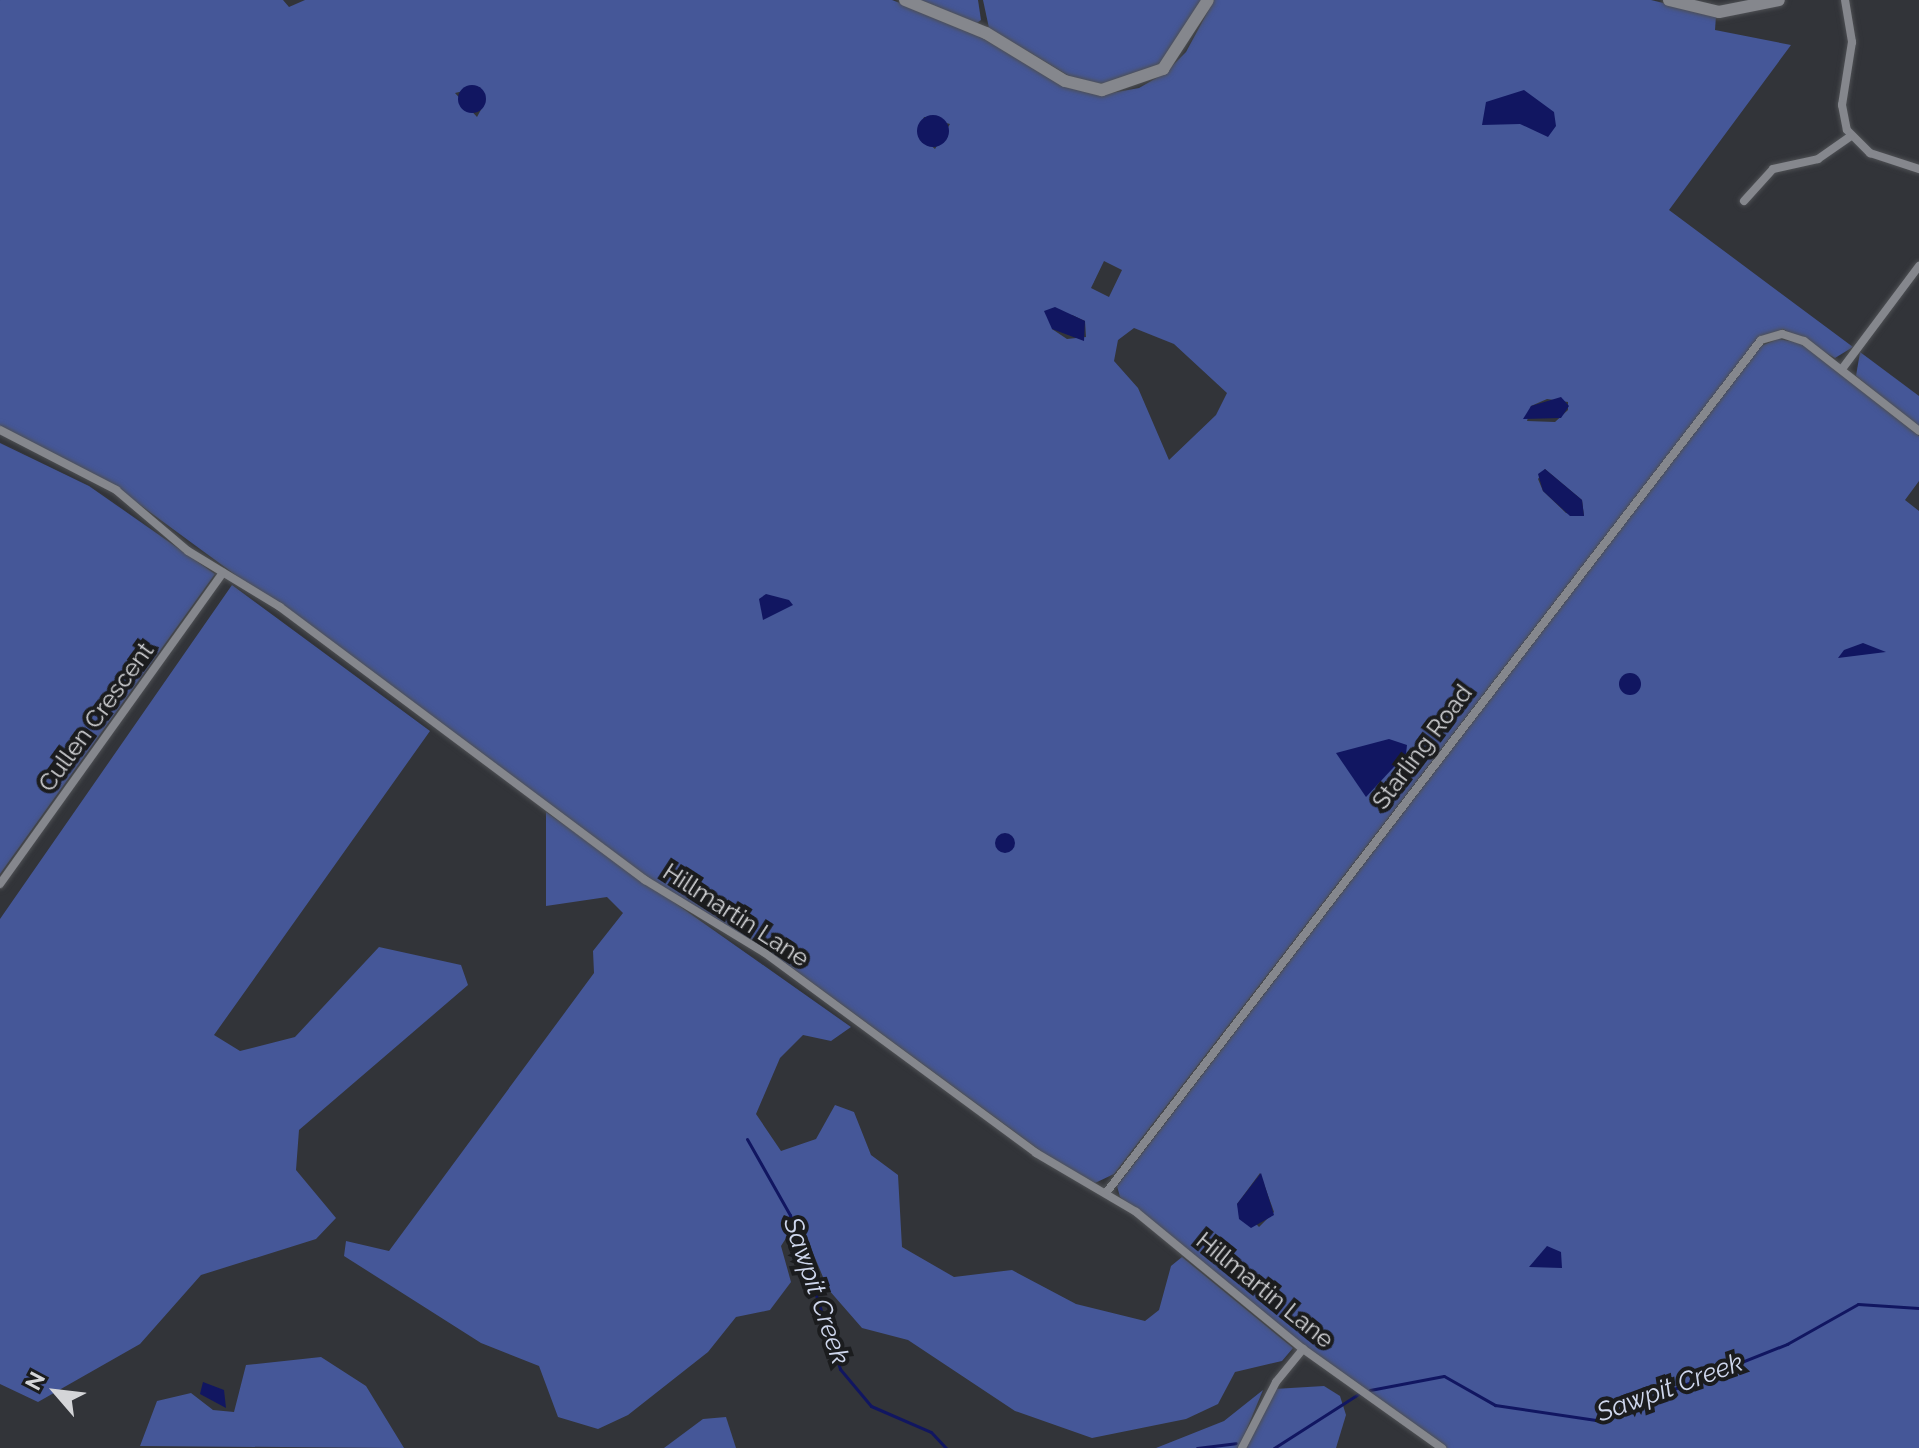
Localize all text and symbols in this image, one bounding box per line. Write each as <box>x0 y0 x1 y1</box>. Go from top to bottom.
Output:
street label: Cullen Crescent <box>32 637 160 797</box>
street label: Starling Road <box>1366 679 1478 815</box>
street label: Hillmartin Lane <box>658 857 814 973</box>
water label: Sawpit Creek <box>776 1213 856 1369</box>
street label: Hillmartin Lane <box>1191 1226 1339 1354</box>
water label: Sawpit Creek <box>1593 1347 1747 1429</box>
north arrow <box>16 1352 96 1432</box>
text: N <box>19 1367 50 1394</box>

